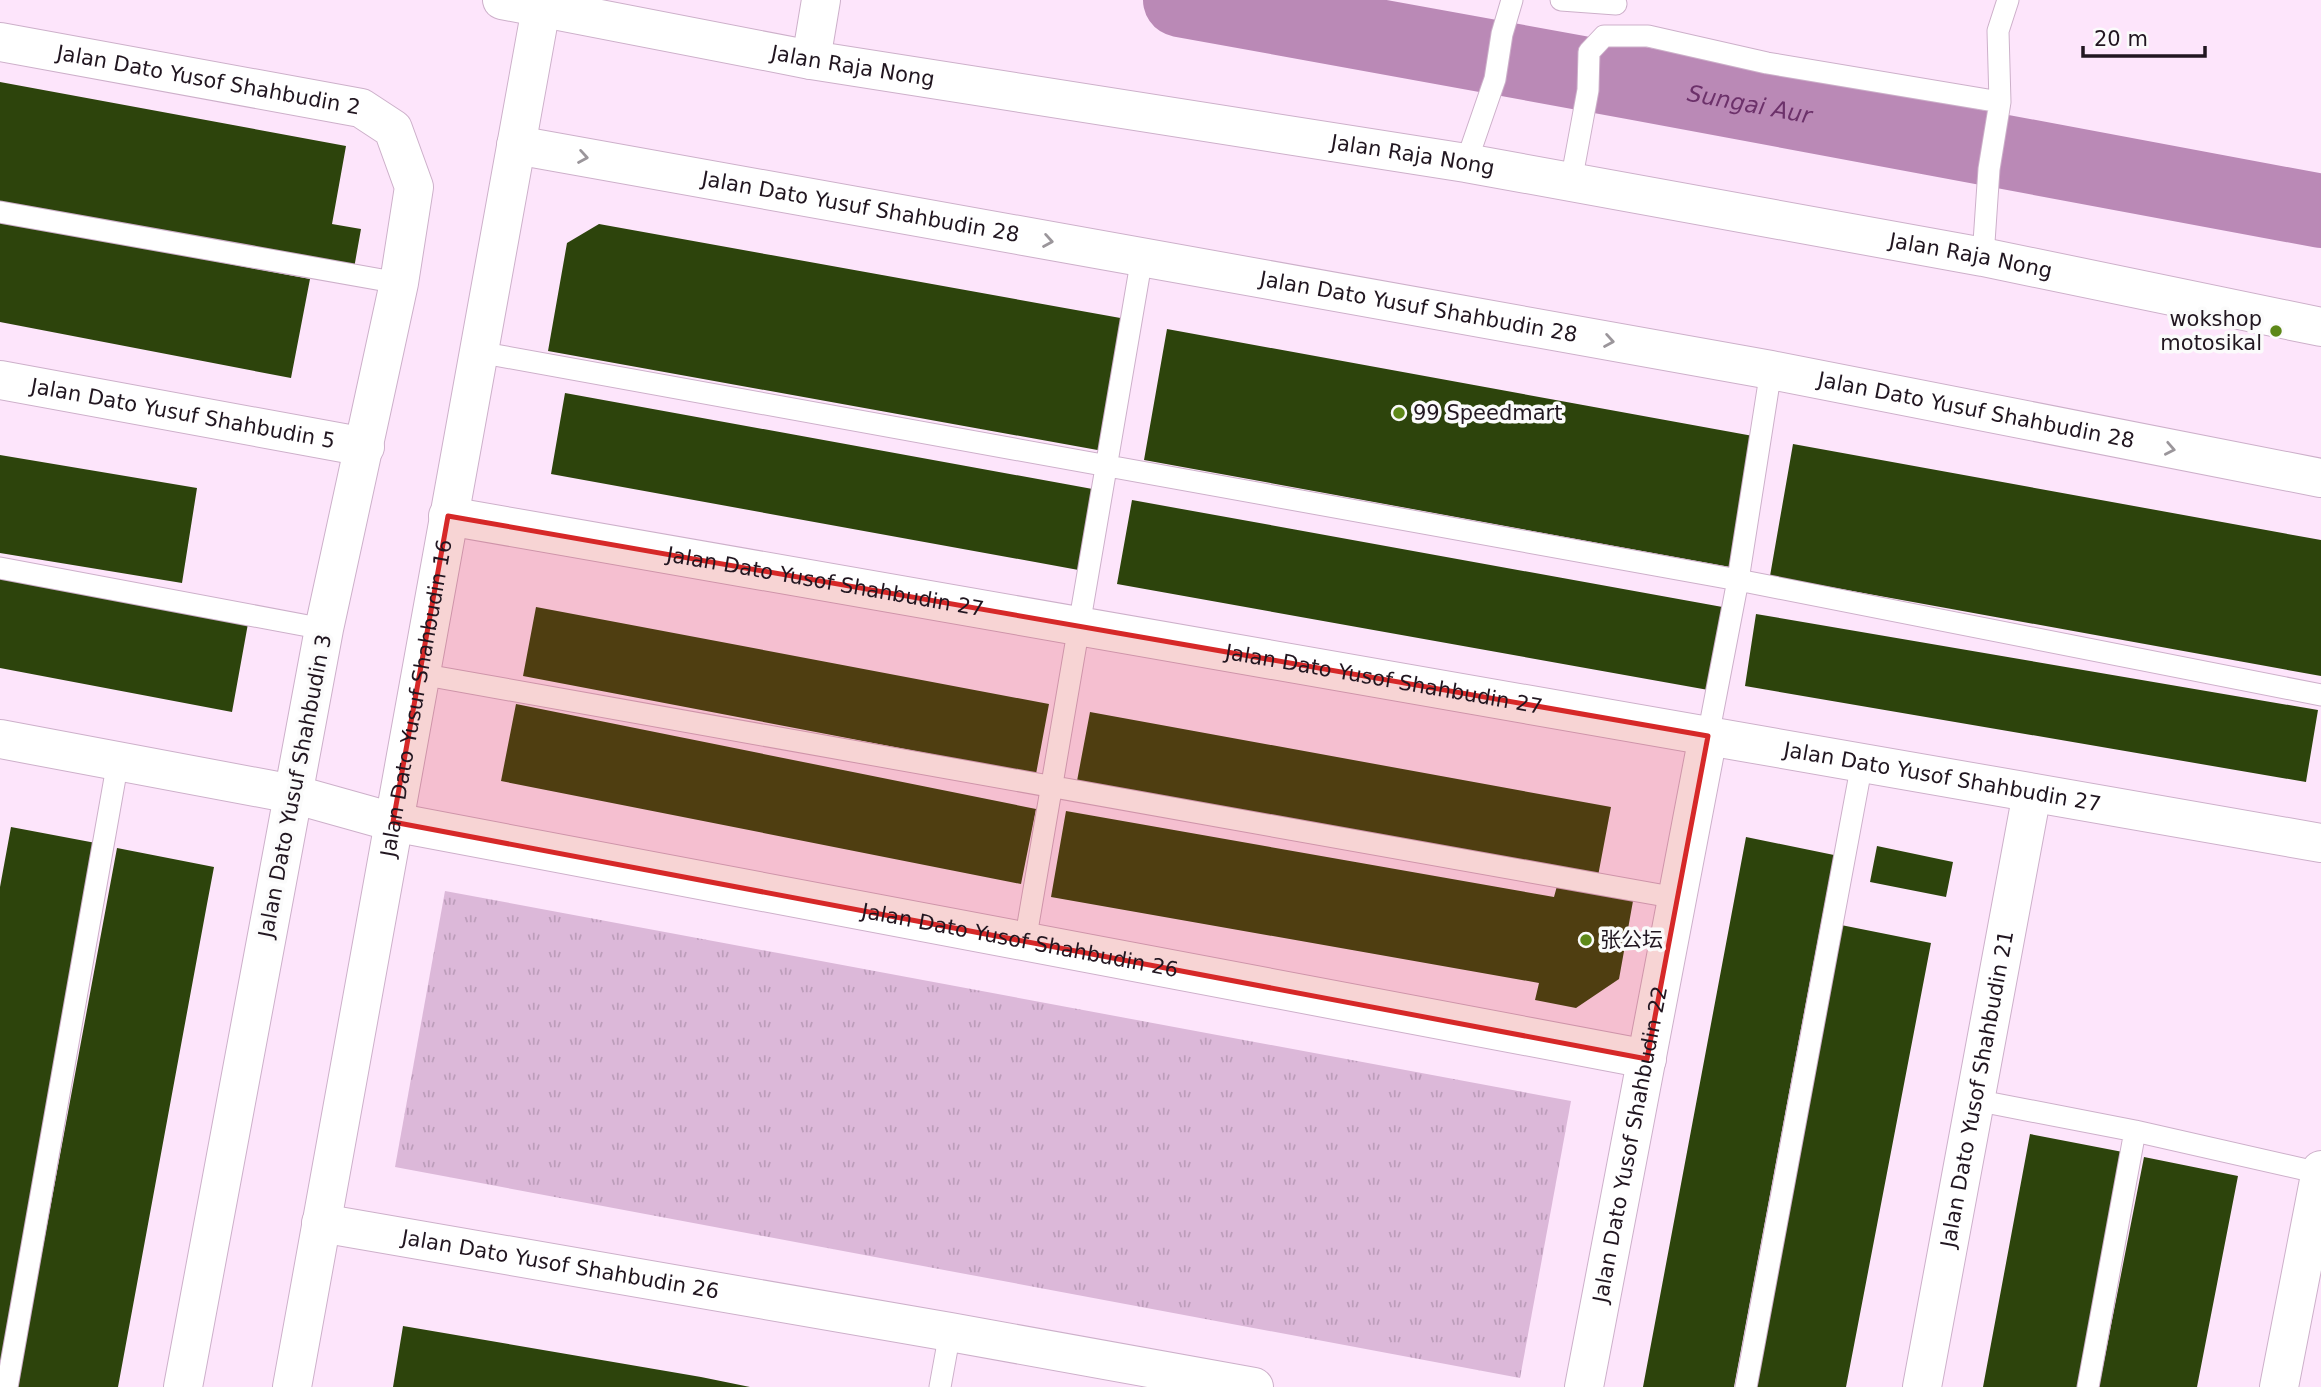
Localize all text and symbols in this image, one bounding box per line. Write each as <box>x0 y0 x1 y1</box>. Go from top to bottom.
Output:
scale bar <box>2083 14 2206 58</box>
text: 20 m <box>2094 27 2148 51</box>
street label: Jalan Dato Yusof Shahbudin 2 <box>53 40 362 120</box>
street label: Jalan Raja Nong <box>767 40 936 91</box>
water label: Sungai Aur <box>1685 80 1815 129</box>
street label: Jalan Raja Nong <box>1327 130 1497 180</box>
one-way arrow <box>577 149 589 164</box>
street label: Jalan Dato Yusuf Shahbudin 28 <box>698 166 1021 247</box>
street label: Jalan Raja Nong <box>1885 228 2054 283</box>
one-way arrow <box>1042 232 1054 247</box>
street label: Jalan Dato Yusuf Shahbudin 28 <box>1256 266 1579 347</box>
place label: wokshop motosikal <box>2160 307 2262 355</box>
marker: wokshop motosikal <box>2268 323 2284 339</box>
one-way arrow <box>1603 333 1615 348</box>
street label: Jalan Dato Yusuf Shahbudin 28 <box>1814 367 2136 453</box>
street label: Jalan Dato Yusuf Shahbudin 5 <box>27 374 337 453</box>
place label: 99 Speedmart <box>1413 401 1562 425</box>
marker: 99 Speedmart <box>1391 405 1407 421</box>
one-way arrow <box>2164 440 2176 455</box>
street label: Jalan Dato Yusuf Shahbudin 16 <box>376 537 457 861</box>
street label: Jalan Dato Yusof Shahbudin 27 <box>663 542 986 621</box>
street label: Jalan Dato Yusuf Shahbudin 3 <box>253 632 336 942</box>
street label: Jalan Dato Yusof Shahbudin 27 <box>1221 640 1544 719</box>
street label: Jalan Dato Yusof Shahbudin 27 <box>1780 737 2103 816</box>
street label: Jalan Dato Yusof Shahbudin 26 <box>858 898 1180 982</box>
place label: 张公坛 <box>1600 928 1663 952</box>
street label: Jalan Dato Yusof Shahbudin 21 <box>1936 929 2018 1251</box>
marker: 张公坛 <box>1578 932 1594 948</box>
street label: Jalan Dato Yusof Shahbudin 22 <box>1588 984 1672 1307</box>
street label: Jalan Dato Yusof Shahbudin 26 <box>398 1225 721 1304</box>

